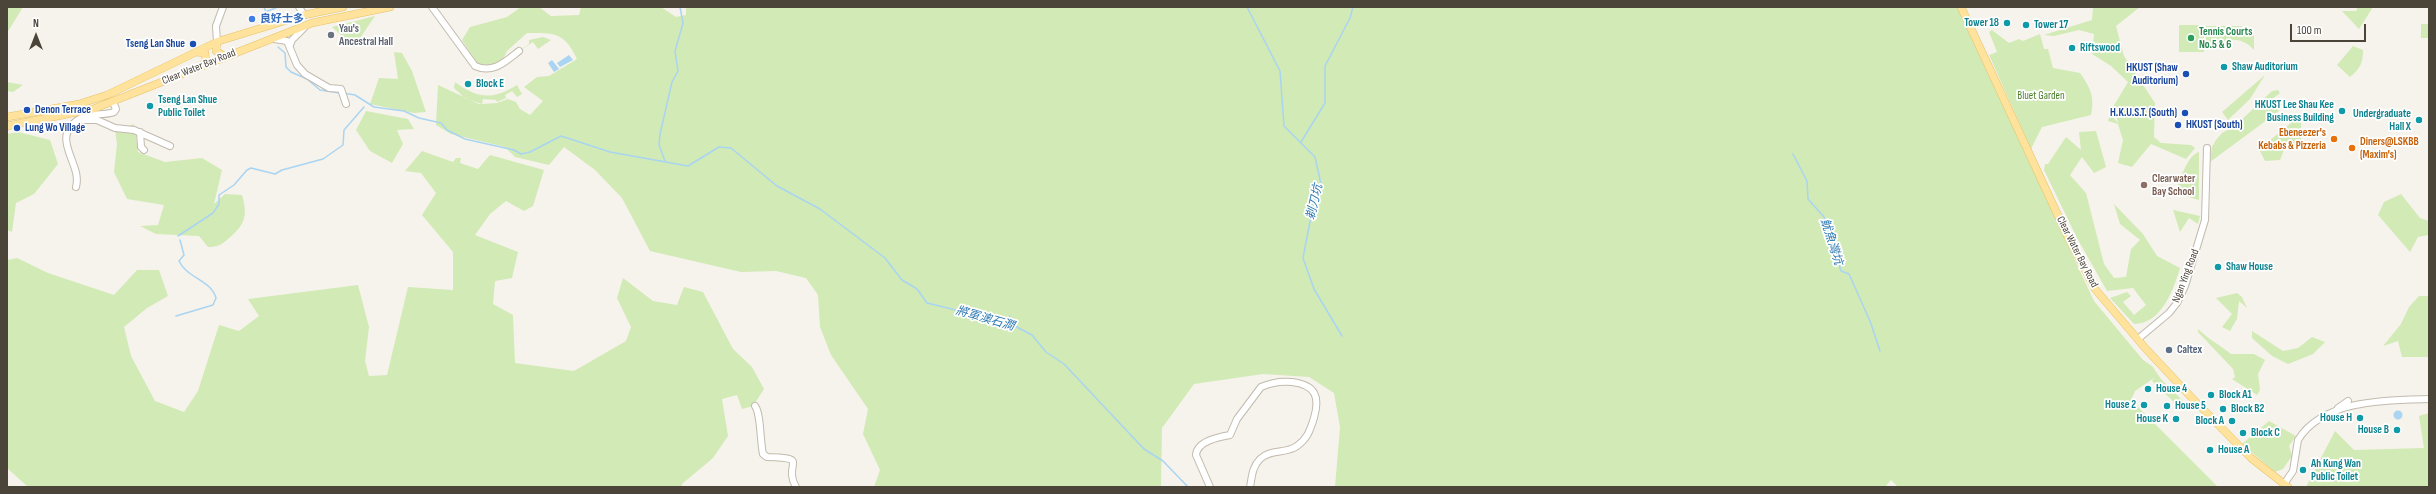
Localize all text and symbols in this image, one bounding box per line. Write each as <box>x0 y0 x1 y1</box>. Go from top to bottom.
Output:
place label: 良好士多 <box>260 12 304 26</box>
marker: 良好士多 <box>247 14 257 24</box>
north arrow <box>16 16 56 56</box>
place label: Tower 18 <box>1964 16 1999 30</box>
scale bar <box>2292 16 2368 42</box>
text: N <box>33 17 39 30</box>
marker: Tower 18 <box>2002 18 2012 28</box>
place label: Tower 17 <box>2034 18 2068 32</box>
marker: Tower 17 <box>2021 20 2031 30</box>
place label: Yau's Ancestral Hall <box>339 22 393 48</box>
text: 100 m <box>2297 23 2322 38</box>
place label: Tennis Courts No.5 & 6 <box>2199 25 2252 51</box>
marker: Yau's Ancestral Hall <box>326 30 336 40</box>
marker: Tennis Courts No.5 & 6 <box>2186 33 2196 43</box>
place label: Tseng Lan Shue <box>126 37 185 51</box>
marker: Tseng Lan Shue <box>188 39 198 49</box>
place label: Riftswood <box>2080 41 2120 55</box>
marker: Riftswood <box>2067 43 2077 53</box>
street label: Clear Water Bay Road <box>160 46 238 88</box>
place label: Shaw Auditorium <box>2232 60 2298 74</box>
place label: HKUST (Shaw Auditorium) <box>2126 61 2178 87</box>
marker: Shaw Auditorium <box>2219 62 2229 72</box>
marker: HKUST (Shaw Auditorium) <box>2181 69 2191 79</box>
place label: Block E <box>476 77 504 91</box>
marker: Block E <box>463 79 473 89</box>
park label: Bluet Garden <box>2017 89 2065 103</box>
place label: Tseng Lan Shue Public Toilet <box>158 93 217 119</box>
place label: HKUST Lee Shau Kee Business Building <box>2255 98 2334 124</box>
marker: Tseng Lan Shue Public Toilet <box>145 101 155 111</box>
place label: Denon Terrace <box>35 103 91 117</box>
marker: Denon Terrace <box>22 105 32 115</box>
place label: H.K.U.S.T. (South) <box>2110 106 2177 120</box>
marker: HKUST Lee Shau Kee Business Building <box>2337 106 2347 116</box>
place label: Undergraduate Hall X <box>2353 107 2411 133</box>
marker: H.K.U.S.T. (South) <box>2180 108 2190 118</box>
marker: Undergraduate Hall X <box>2414 115 2424 125</box>
place label: HKUST (South) <box>2186 118 2243 132</box>
marker: HKUST (South) <box>2173 120 2183 130</box>
place label: Lung Wo Village <box>25 121 85 135</box>
marker: Lung Wo Village <box>12 123 22 133</box>
place label: Ebeneezer's Kebabs & Pizzeria <box>2258 126 2326 152</box>
marker: Ebeneezer's Kebabs & Pizzeria <box>2329 134 2339 144</box>
place label: Diners@LSKBB (Maxim's) <box>2360 135 2419 161</box>
marker: Diners@LSKBB (Maxim's) <box>2347 143 2357 153</box>
place label: Clearwater Bay School <box>2152 172 2195 198</box>
marker: Clearwater Bay School <box>2139 180 2149 190</box>
water label: 剃刀坑 <box>1304 183 1326 221</box>
street label: Clear Water Bay Road <box>2053 214 2101 290</box>
water label: 魷魚灣坑 <box>1817 217 1845 267</box>
street label: Ngan Ying Road <box>2170 247 2202 305</box>
place label: Shaw House <box>2226 260 2273 274</box>
marker: Shaw House <box>2213 262 2223 272</box>
water label: 將軍澳石澗 <box>954 304 1016 334</box>
place label: Caltex <box>2177 343 2202 357</box>
marker: Caltex <box>2164 345 2174 355</box>
place label: House 4 <box>2156 382 2187 396</box>
marker: House 4 <box>2143 384 2153 394</box>
place label: Block A1 <box>2219 388 2252 402</box>
marker: Block A1 <box>2206 390 2216 400</box>
place label: House 2 <box>2105 398 2136 412</box>
place label: House 5 <box>2175 399 2206 413</box>
marker: House 2 <box>2139 400 2149 410</box>
marker: House 5 <box>2162 401 2172 411</box>
place label: Block B2 <box>2231 402 2264 416</box>
marker: Block B2 <box>2218 404 2228 414</box>
place label: House H <box>2320 411 2352 425</box>
place label: House K <box>2136 412 2168 426</box>
marker: House H <box>2355 413 2365 423</box>
marker: House K <box>2171 414 2181 424</box>
place label: Block A <box>2196 414 2224 428</box>
marker: Block A <box>2227 416 2237 426</box>
place label: House B <box>2358 423 2389 437</box>
marker: House B <box>2392 425 2402 435</box>
place label: Block C <box>2251 426 2280 440</box>
marker: Block C <box>2238 428 2248 438</box>
place label: House A <box>2218 443 2249 457</box>
marker: House A <box>2205 445 2215 455</box>
place label: Ah Kung Wan Public Toilet <box>2311 457 2361 483</box>
marker: Ah Kung Wan Public Toilet <box>2298 465 2308 475</box>

